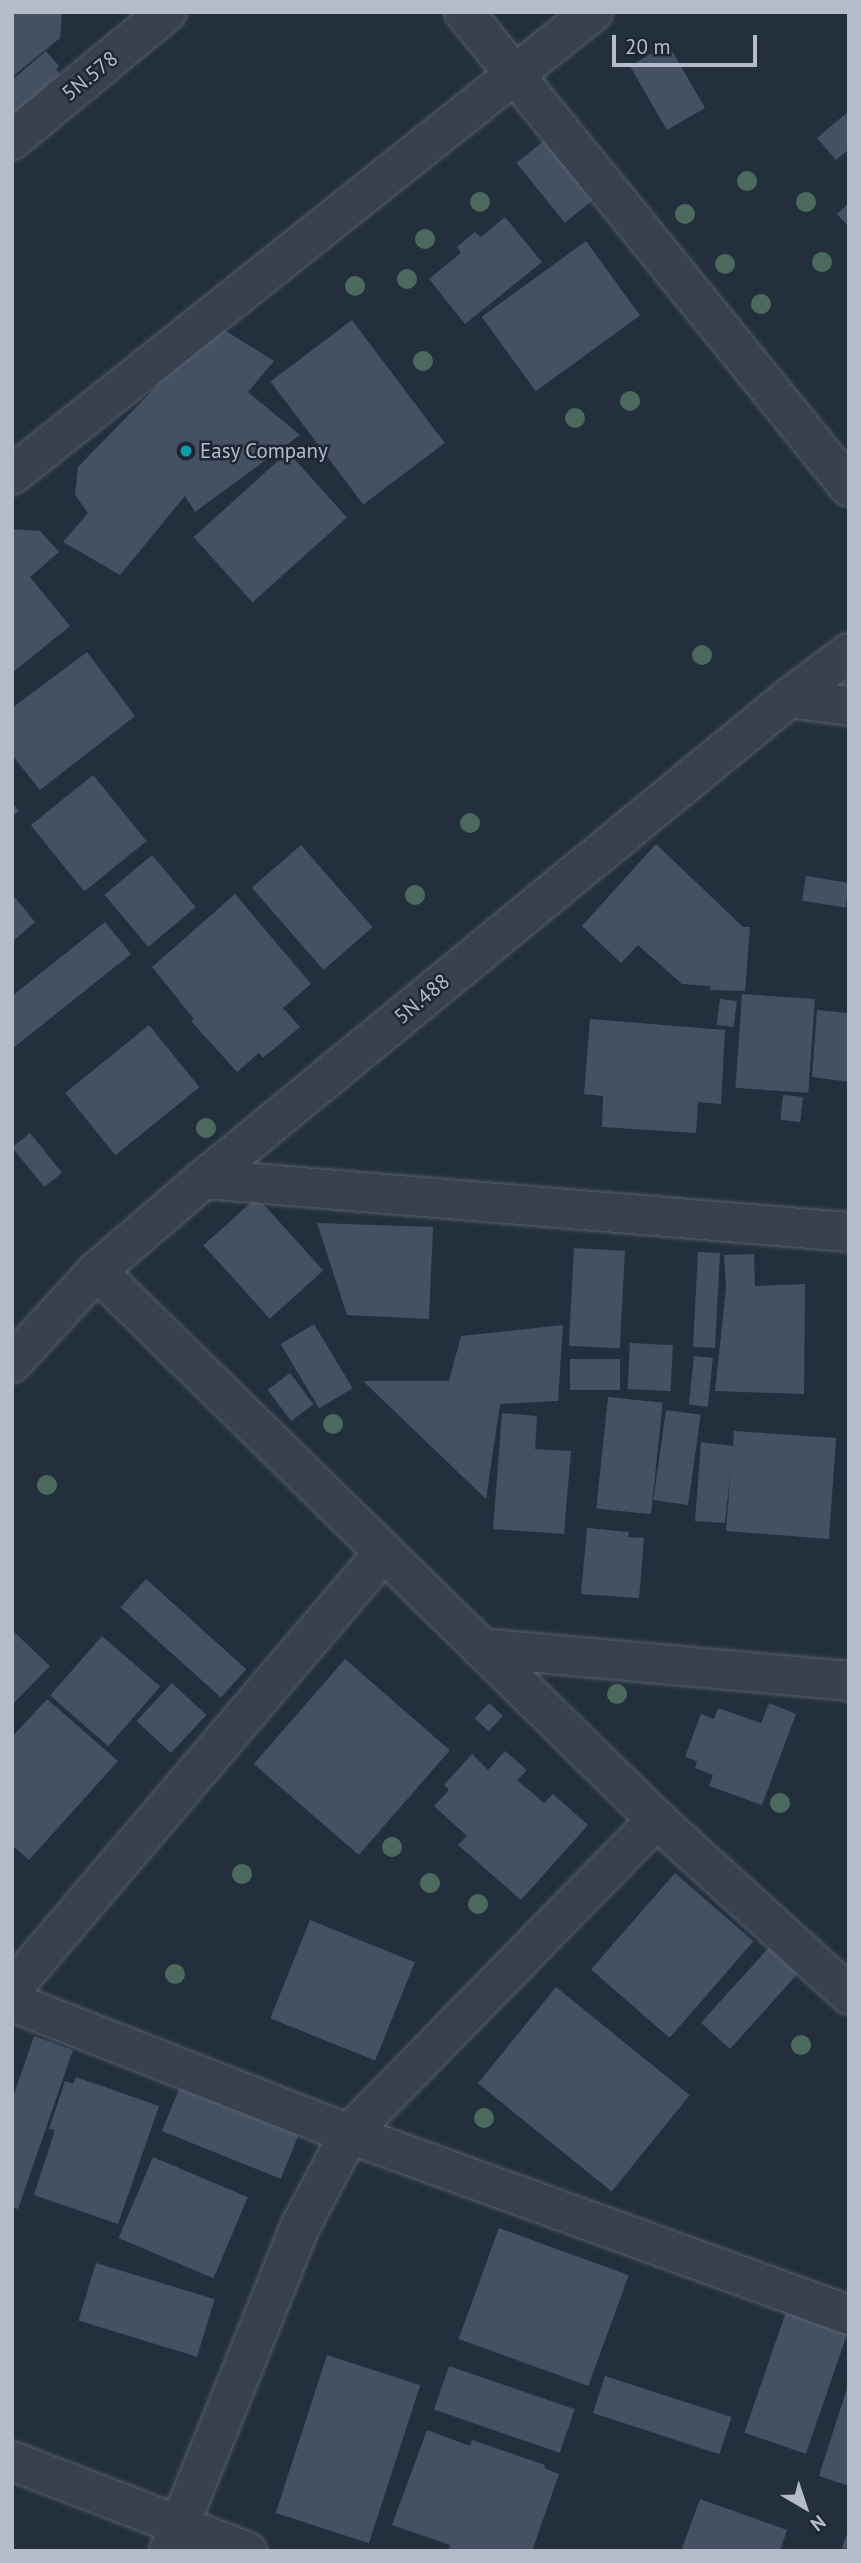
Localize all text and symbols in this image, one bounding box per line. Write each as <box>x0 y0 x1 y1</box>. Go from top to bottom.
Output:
scale bar <box>616 21 761 65</box>
text: 20 m <box>625 33 671 60</box>
street label: 5N.578 <box>57 46 123 106</box>
place label: Easy Company <box>200 438 329 464</box>
marker: Easy Company <box>178 443 194 459</box>
street label: 5N.488 <box>389 969 455 1029</box>
north arrow <box>770 2472 840 2542</box>
text: N <box>806 2510 831 2537</box>

